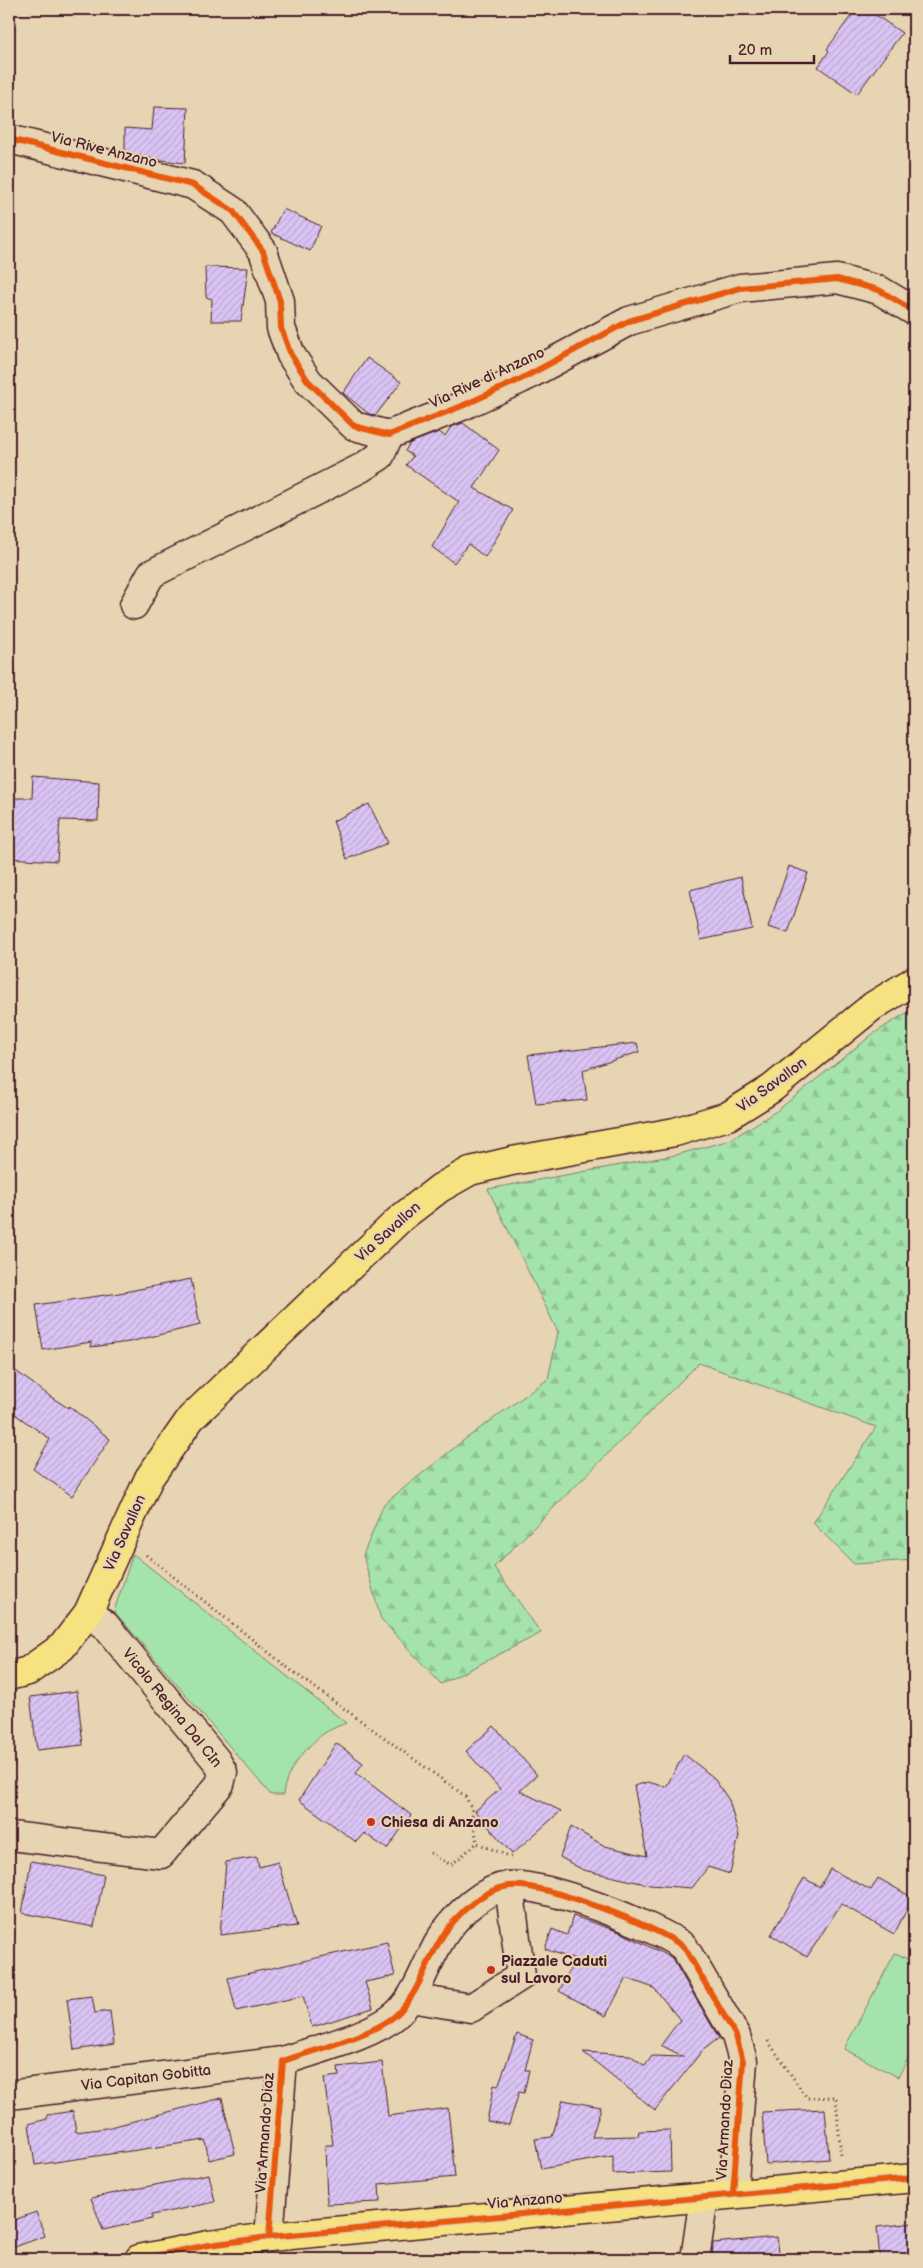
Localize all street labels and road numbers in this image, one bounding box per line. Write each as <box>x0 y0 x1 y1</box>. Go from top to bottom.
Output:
street label: Via Rive Anzano <box>49 128 159 172</box>
street label: Via Rive di Anzano <box>426 343 548 413</box>
street label: Via Savallon <box>733 1053 811 1117</box>
street label: Via Savallon <box>351 1198 425 1266</box>
street label: Via Savallon <box>100 1492 150 1574</box>
street label: Vicolo Regina Dal CIn <box>118 1644 226 1772</box>
street label: Via Armando Diaz <box>712 2058 738 2181</box>
street label: Via Capitan Gobitta <box>80 2061 212 2095</box>
street label: Via Armando Diaz <box>251 2071 279 2194</box>
street label: Via Anzano <box>487 2188 563 2214</box>

